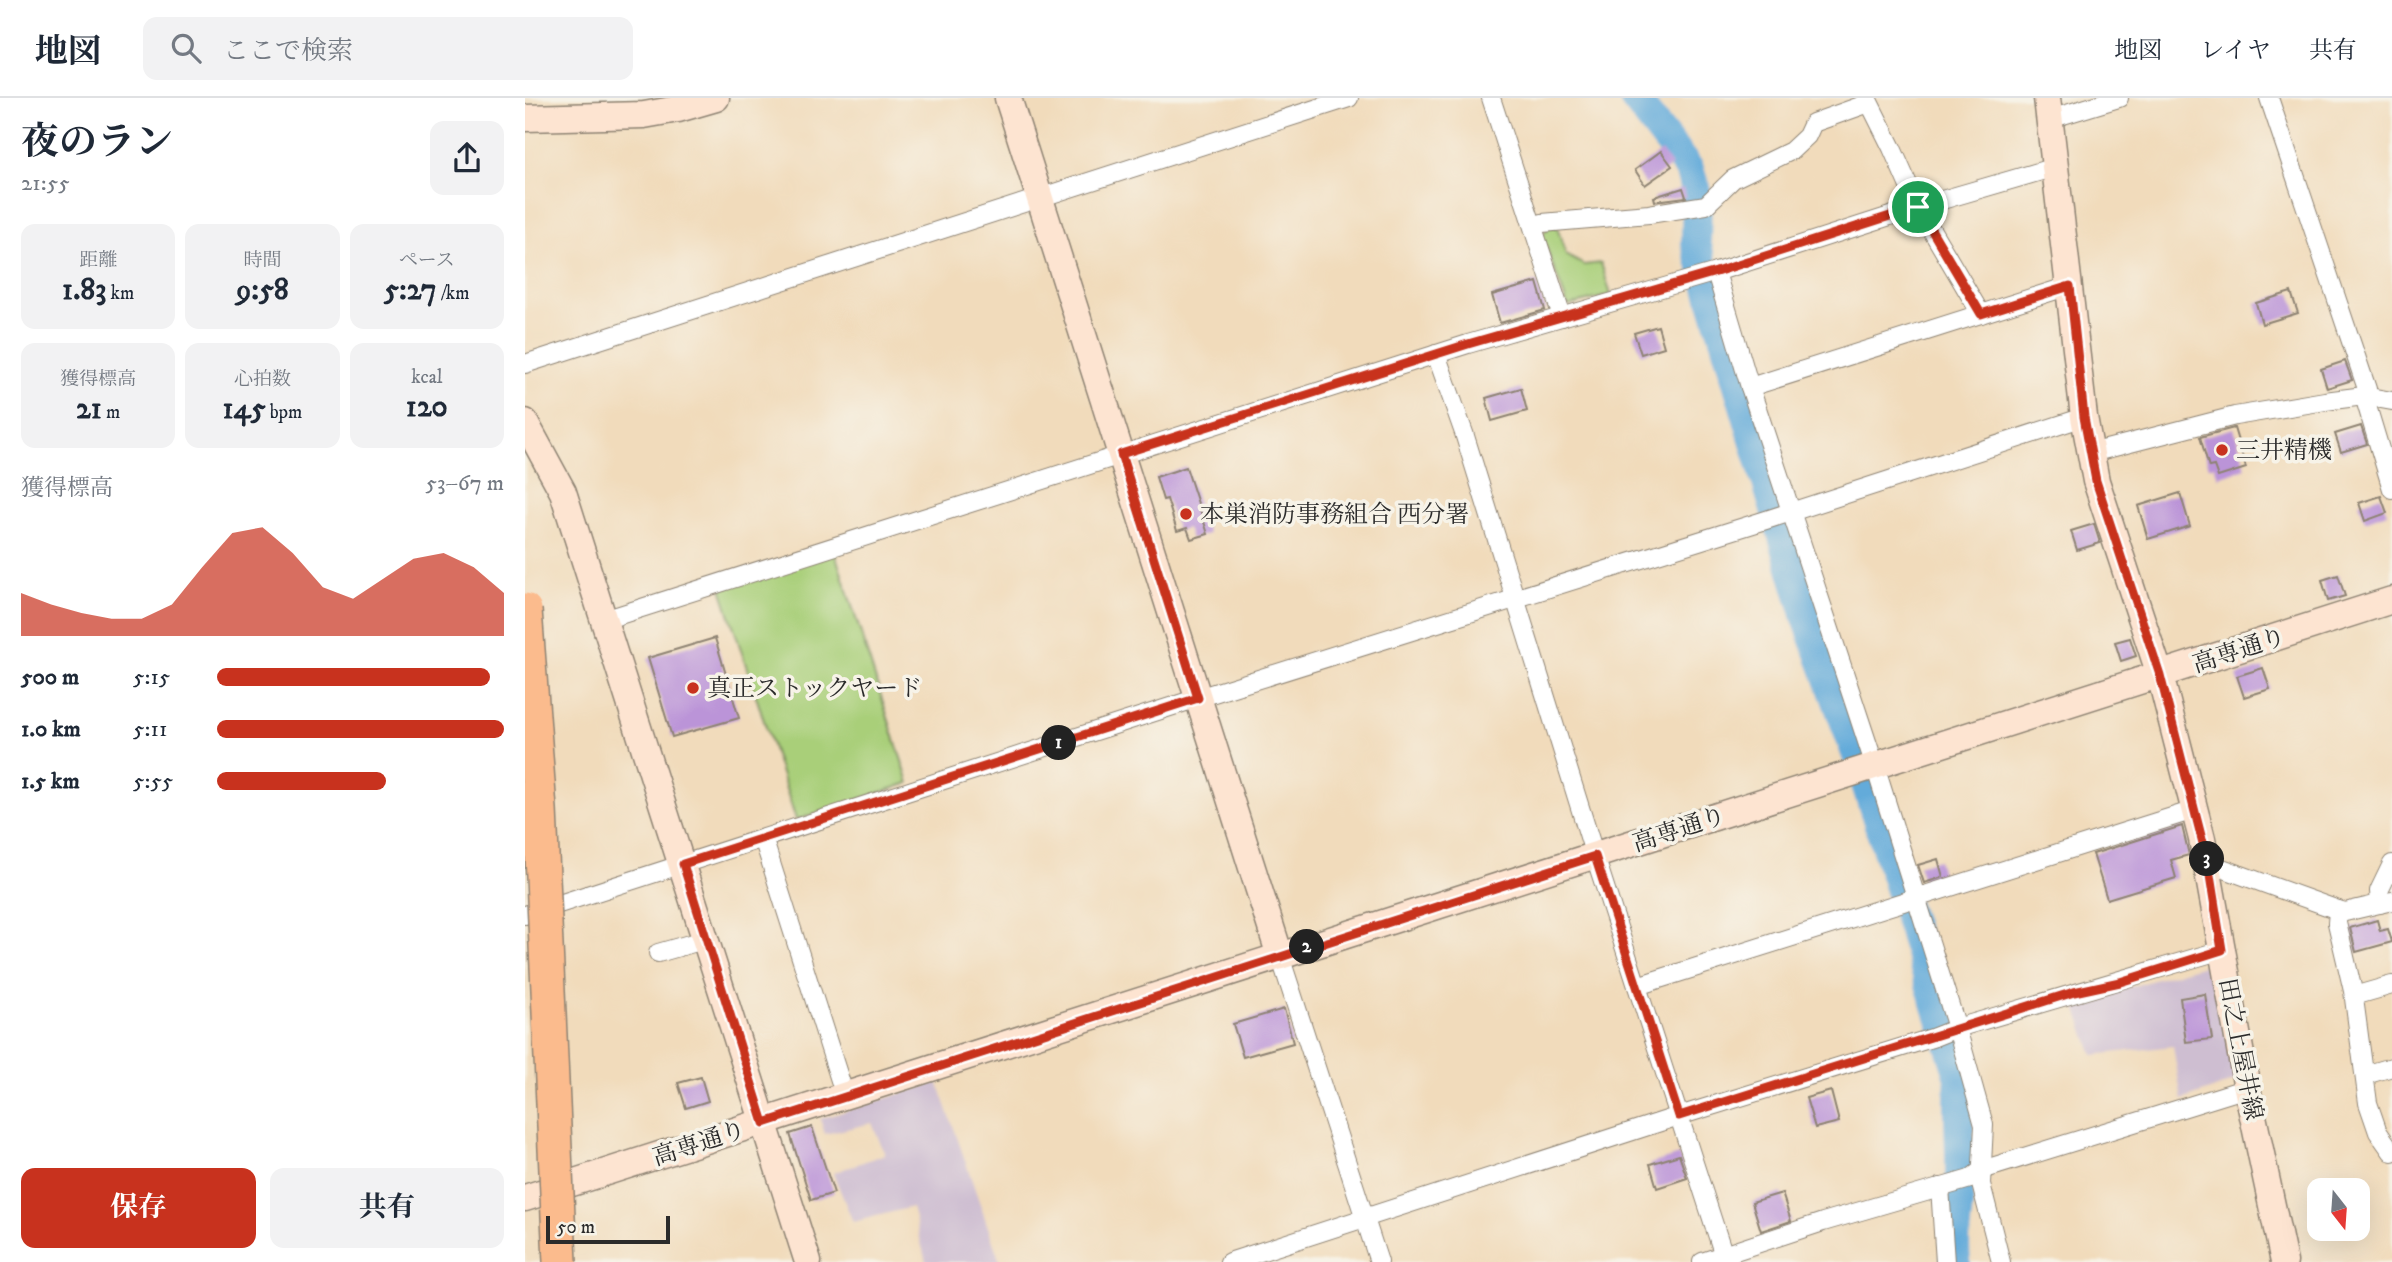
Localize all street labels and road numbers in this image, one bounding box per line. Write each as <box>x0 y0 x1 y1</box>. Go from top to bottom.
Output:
street label: 高専通り <box>2189 622 2290 680</box>
street label: 高専通り <box>1629 801 1730 859</box>
street label: 田之上屋井線 <box>2212 976 2268 1123</box>
street label: 高専通り <box>649 1115 750 1173</box>

